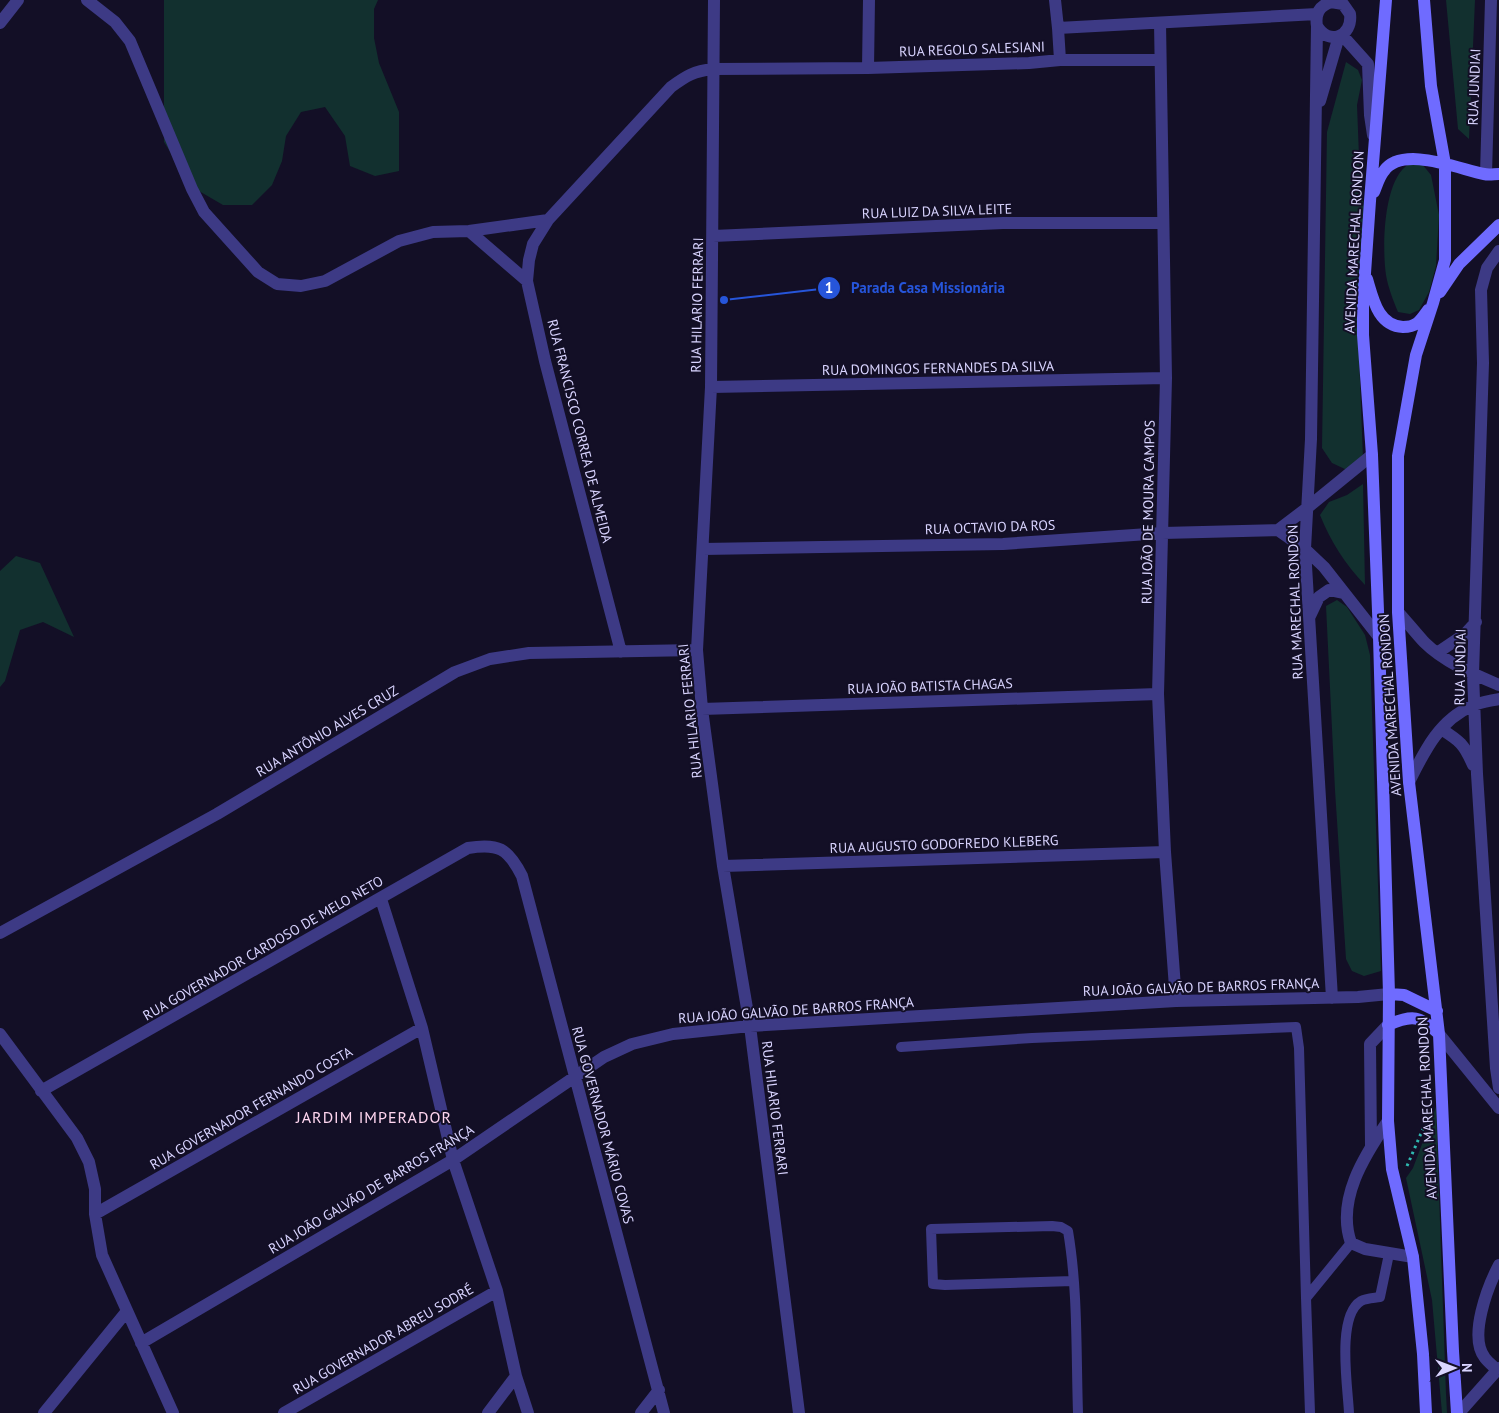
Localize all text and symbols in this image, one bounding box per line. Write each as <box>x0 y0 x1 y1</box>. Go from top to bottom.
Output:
street label: RUA REGOLO SALESIANI <box>899 37 1045 61</box>
street label: RUA JUNDIAI <box>1464 48 1484 126</box>
street label: AVENIDA MARECHAL RONDON <box>1340 150 1368 334</box>
street label: RUA LUIZ DA SILVA LEITE <box>862 199 1012 223</box>
street label: RUA HILARIO FERRARI <box>687 237 707 373</box>
callout: Parada Casa Missionária <box>816 273 1015 303</box>
text: 1 <box>825 278 833 297</box>
text: Parada Casa Missionária <box>851 278 1005 297</box>
street label: RUA FRANCISCO CORREA DE ALMEIDA <box>543 317 617 545</box>
street label: RUA DOMINGOS FERNANDES DA SILVA <box>822 357 1055 379</box>
street label: RUA JOÃO DE MOURA CAMPOS <box>1137 420 1159 604</box>
street label: RUA OCTAVIO DA ROS <box>924 516 1056 538</box>
street label: RUA MARECHAL RONDON <box>1283 524 1307 680</box>
street label: AVENIDA MARECHAL RONDON <box>1375 613 1405 797</box>
street label: RUA JUNDIAI <box>1450 628 1470 706</box>
street label: RUA HILARIO FERRARI <box>674 643 706 779</box>
street label: RUA JOÃO BATISTA CHAGAS <box>847 674 1013 698</box>
street label: RUA ANTÔNIO ALVES CRUZ <box>253 681 402 781</box>
street label: RUA AUGUSTO GODOFREDO KLEBERG <box>829 831 1059 857</box>
street label: RUA GOVERNADOR CARDOSO DE MELO NETO <box>140 872 386 1024</box>
street label: RUA JOÃO GALVÃO DE BARROS FRANÇA <box>1083 974 1320 1000</box>
street label: RUA JOÃO GALVÃO DE BARROS FRANÇA <box>677 993 915 1027</box>
street label: AVENIDA MARECHAL RONDON <box>1413 1016 1441 1200</box>
street label: RUA GOVERNADOR MÁRIO COVAS <box>568 1024 638 1226</box>
street label: RUA HILARIO FERRARI <box>758 1040 792 1176</box>
street label: RUA GOVERNADOR FERNANDO COSTA <box>146 1042 356 1174</box>
district label: JARDIM IMPERADOR <box>295 1107 452 1127</box>
street label: RUA JOÃO GALVÃO DE BARROS FRANÇA <box>265 1120 478 1258</box>
street label: RUA GOVERNADOR ABREU SODRÉ <box>290 1280 476 1398</box>
north arrow <box>1429 1343 1479 1393</box>
text: N <box>1458 1363 1476 1373</box>

